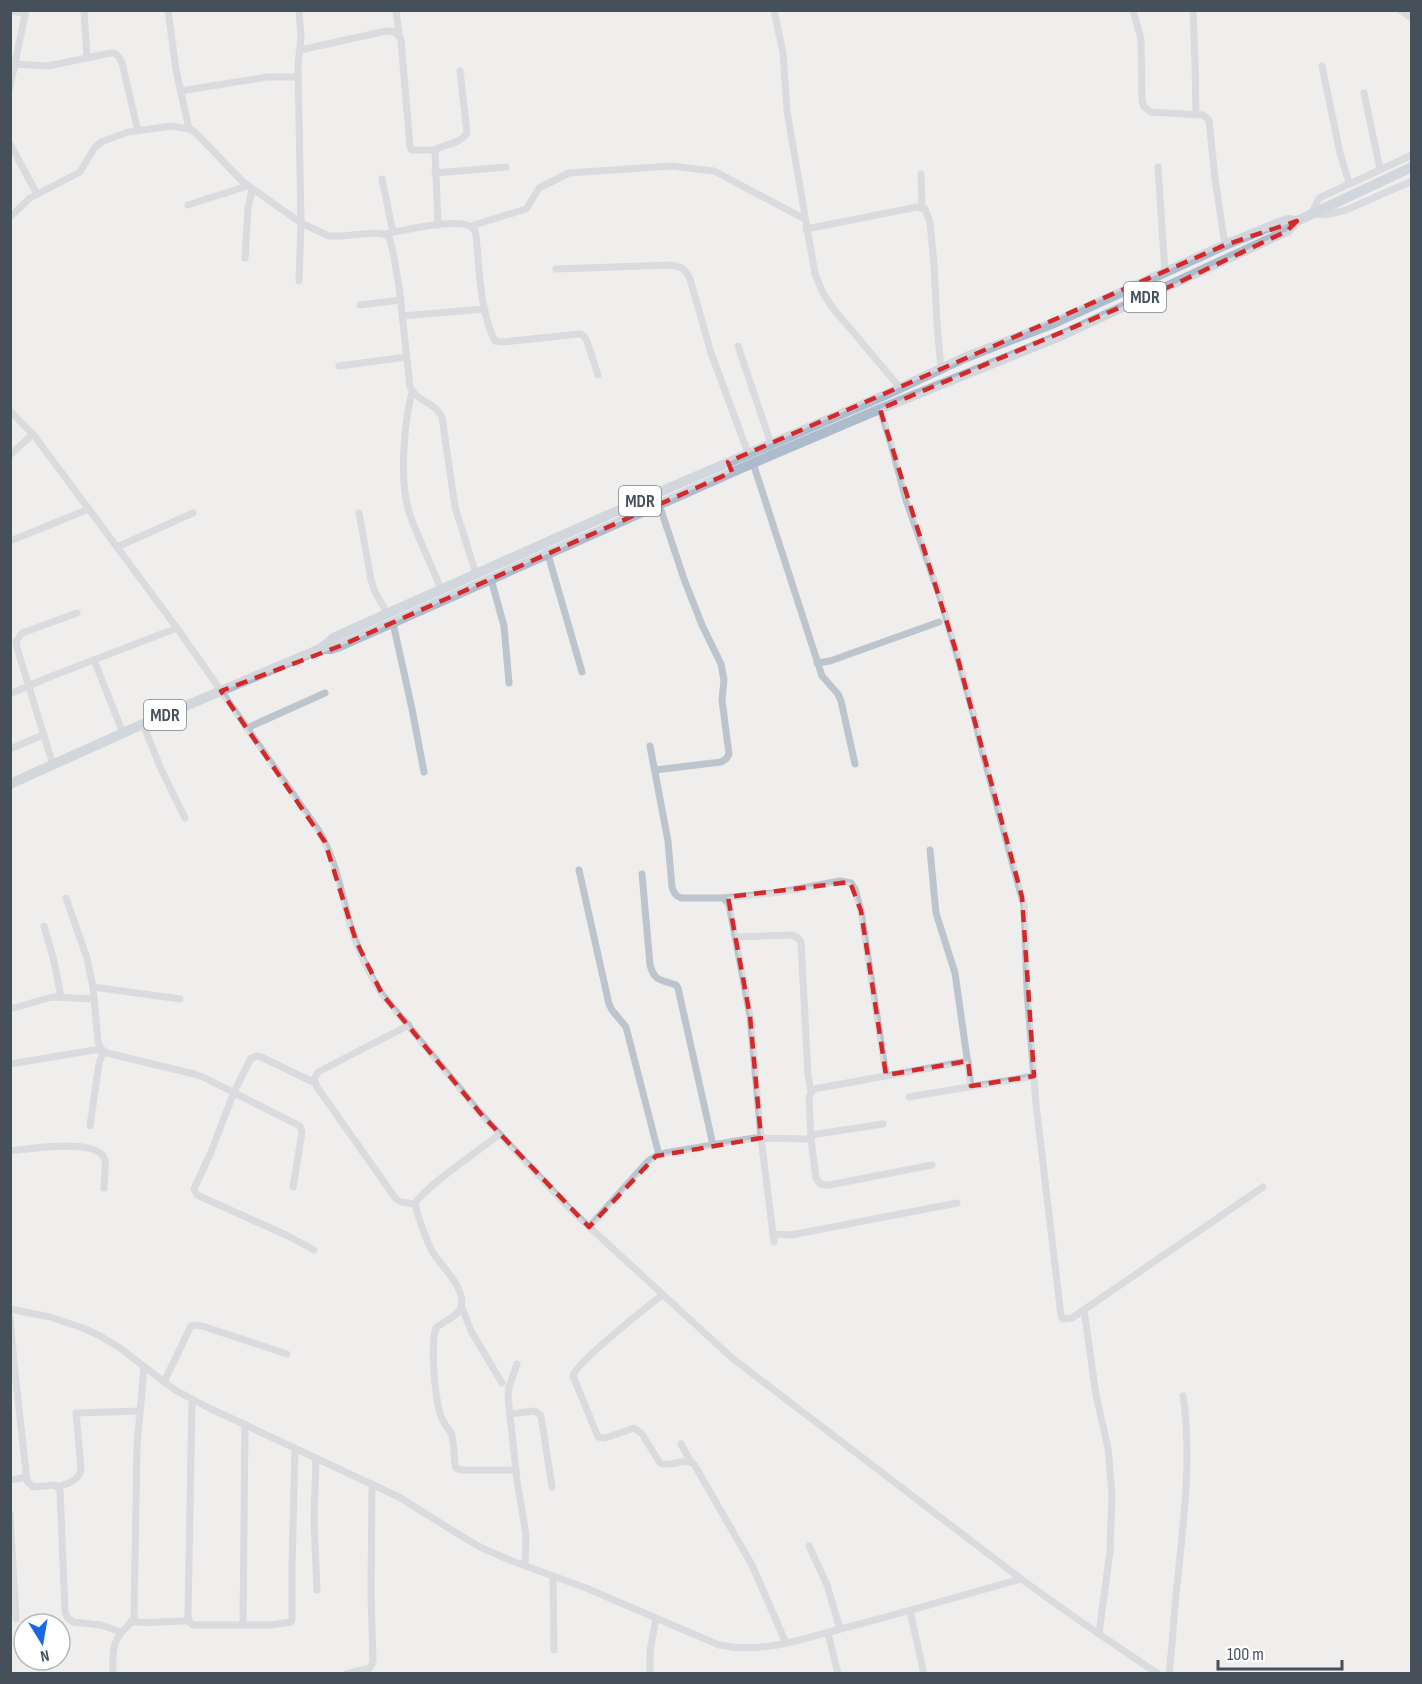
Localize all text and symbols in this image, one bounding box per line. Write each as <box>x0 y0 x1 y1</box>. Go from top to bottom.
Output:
road number: MDR <box>1124 282 1166 312</box>
road number: MDR <box>619 486 661 516</box>
road number: MDR <box>144 700 186 730</box>
north arrow <box>12 1612 72 1672</box>
scale bar <box>1218 1633 1342 1671</box>
text: 100 m <box>1227 1644 1264 1665</box>
text: N <box>39 1645 51 1665</box>

